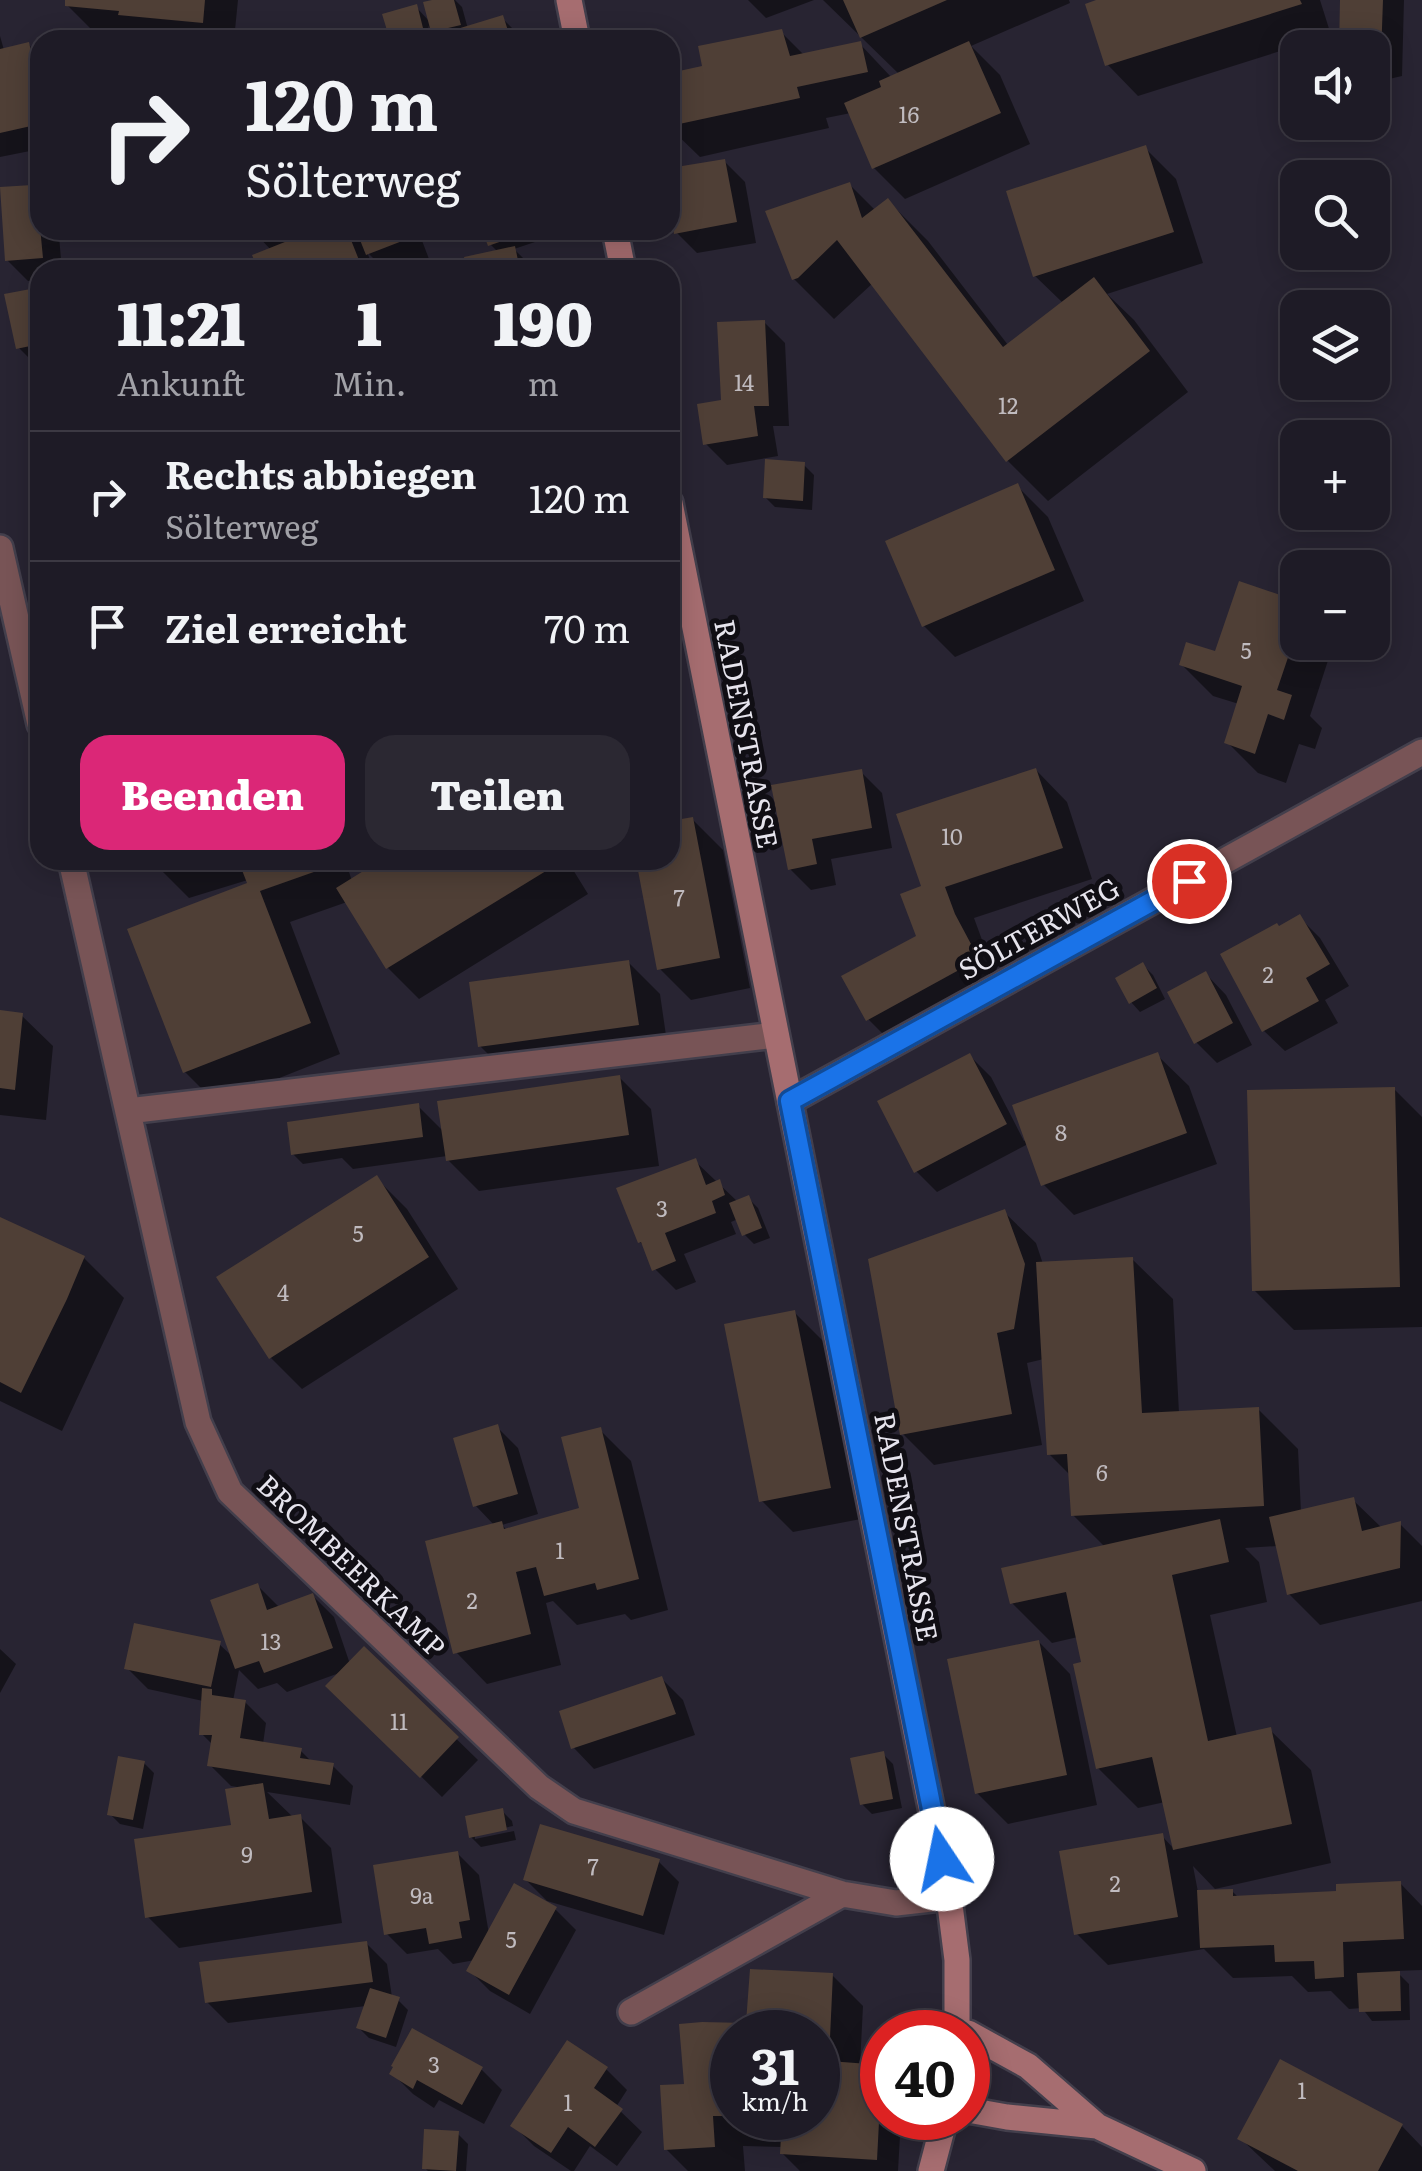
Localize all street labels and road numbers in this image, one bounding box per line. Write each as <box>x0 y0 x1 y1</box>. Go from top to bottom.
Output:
street label: RADENSTRASSE <box>705 615 791 852</box>
street label: SÖLTERWEG <box>950 866 1126 989</box>
street label: RADENSTRASSE <box>865 1408 951 1645</box>
street label: BROMBEERKAMP <box>249 1463 456 1666</box>

